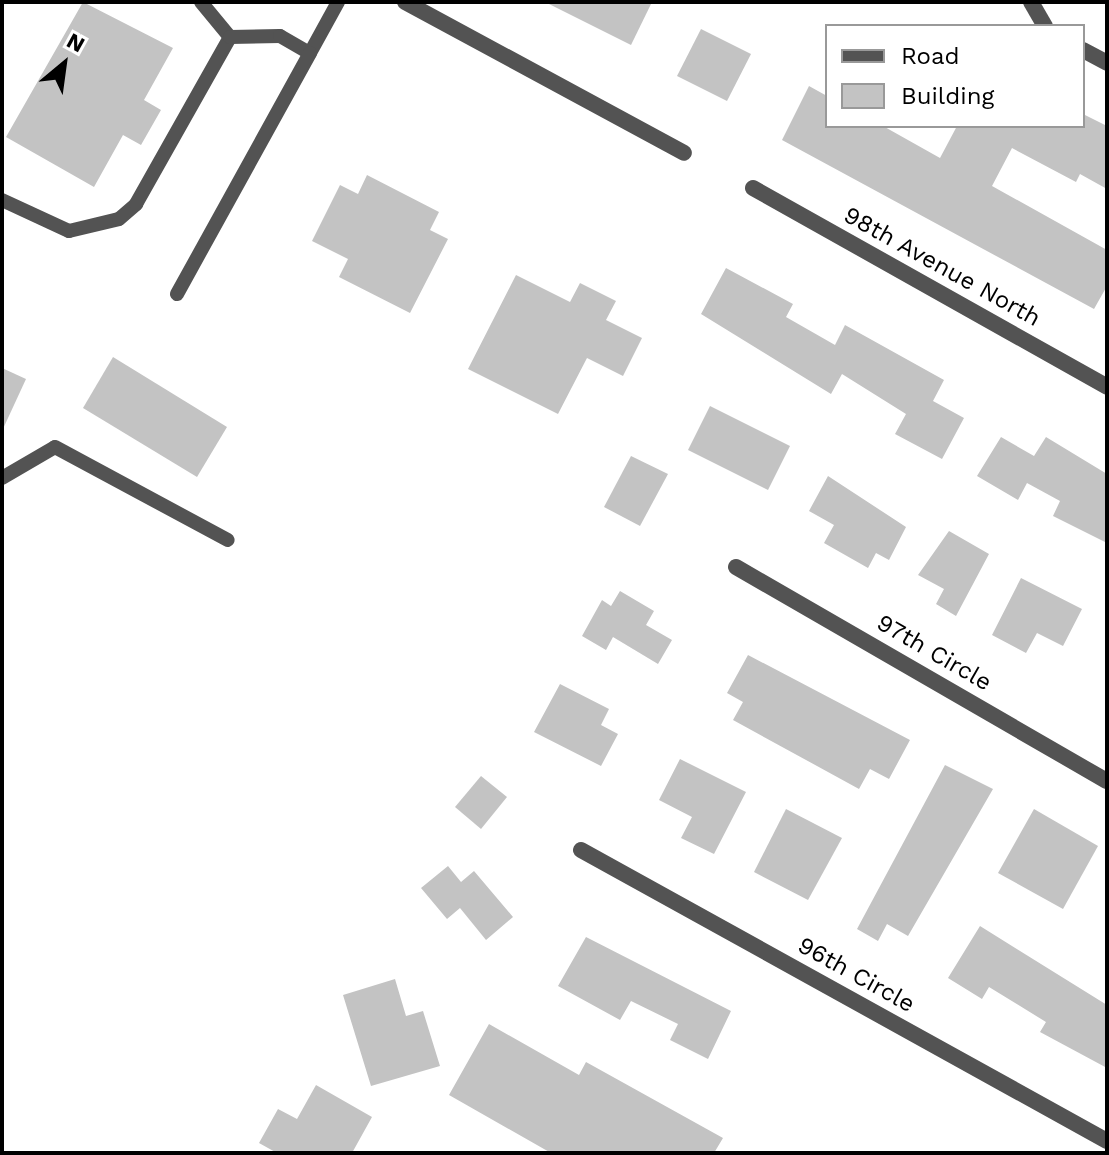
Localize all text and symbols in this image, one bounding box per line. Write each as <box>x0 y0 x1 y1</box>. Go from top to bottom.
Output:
north arrow <box>24 24 104 104</box>
legend <box>825 24 1085 128</box>
text: N <box>63 28 89 57</box>
text: Road <box>901 42 960 70</box>
text: Building <box>901 82 994 110</box>
street label: 98th Avenue North <box>838 201 1046 333</box>
street label: 97th Circle <box>871 609 997 697</box>
street label: 96th Circle <box>792 931 920 1019</box>

